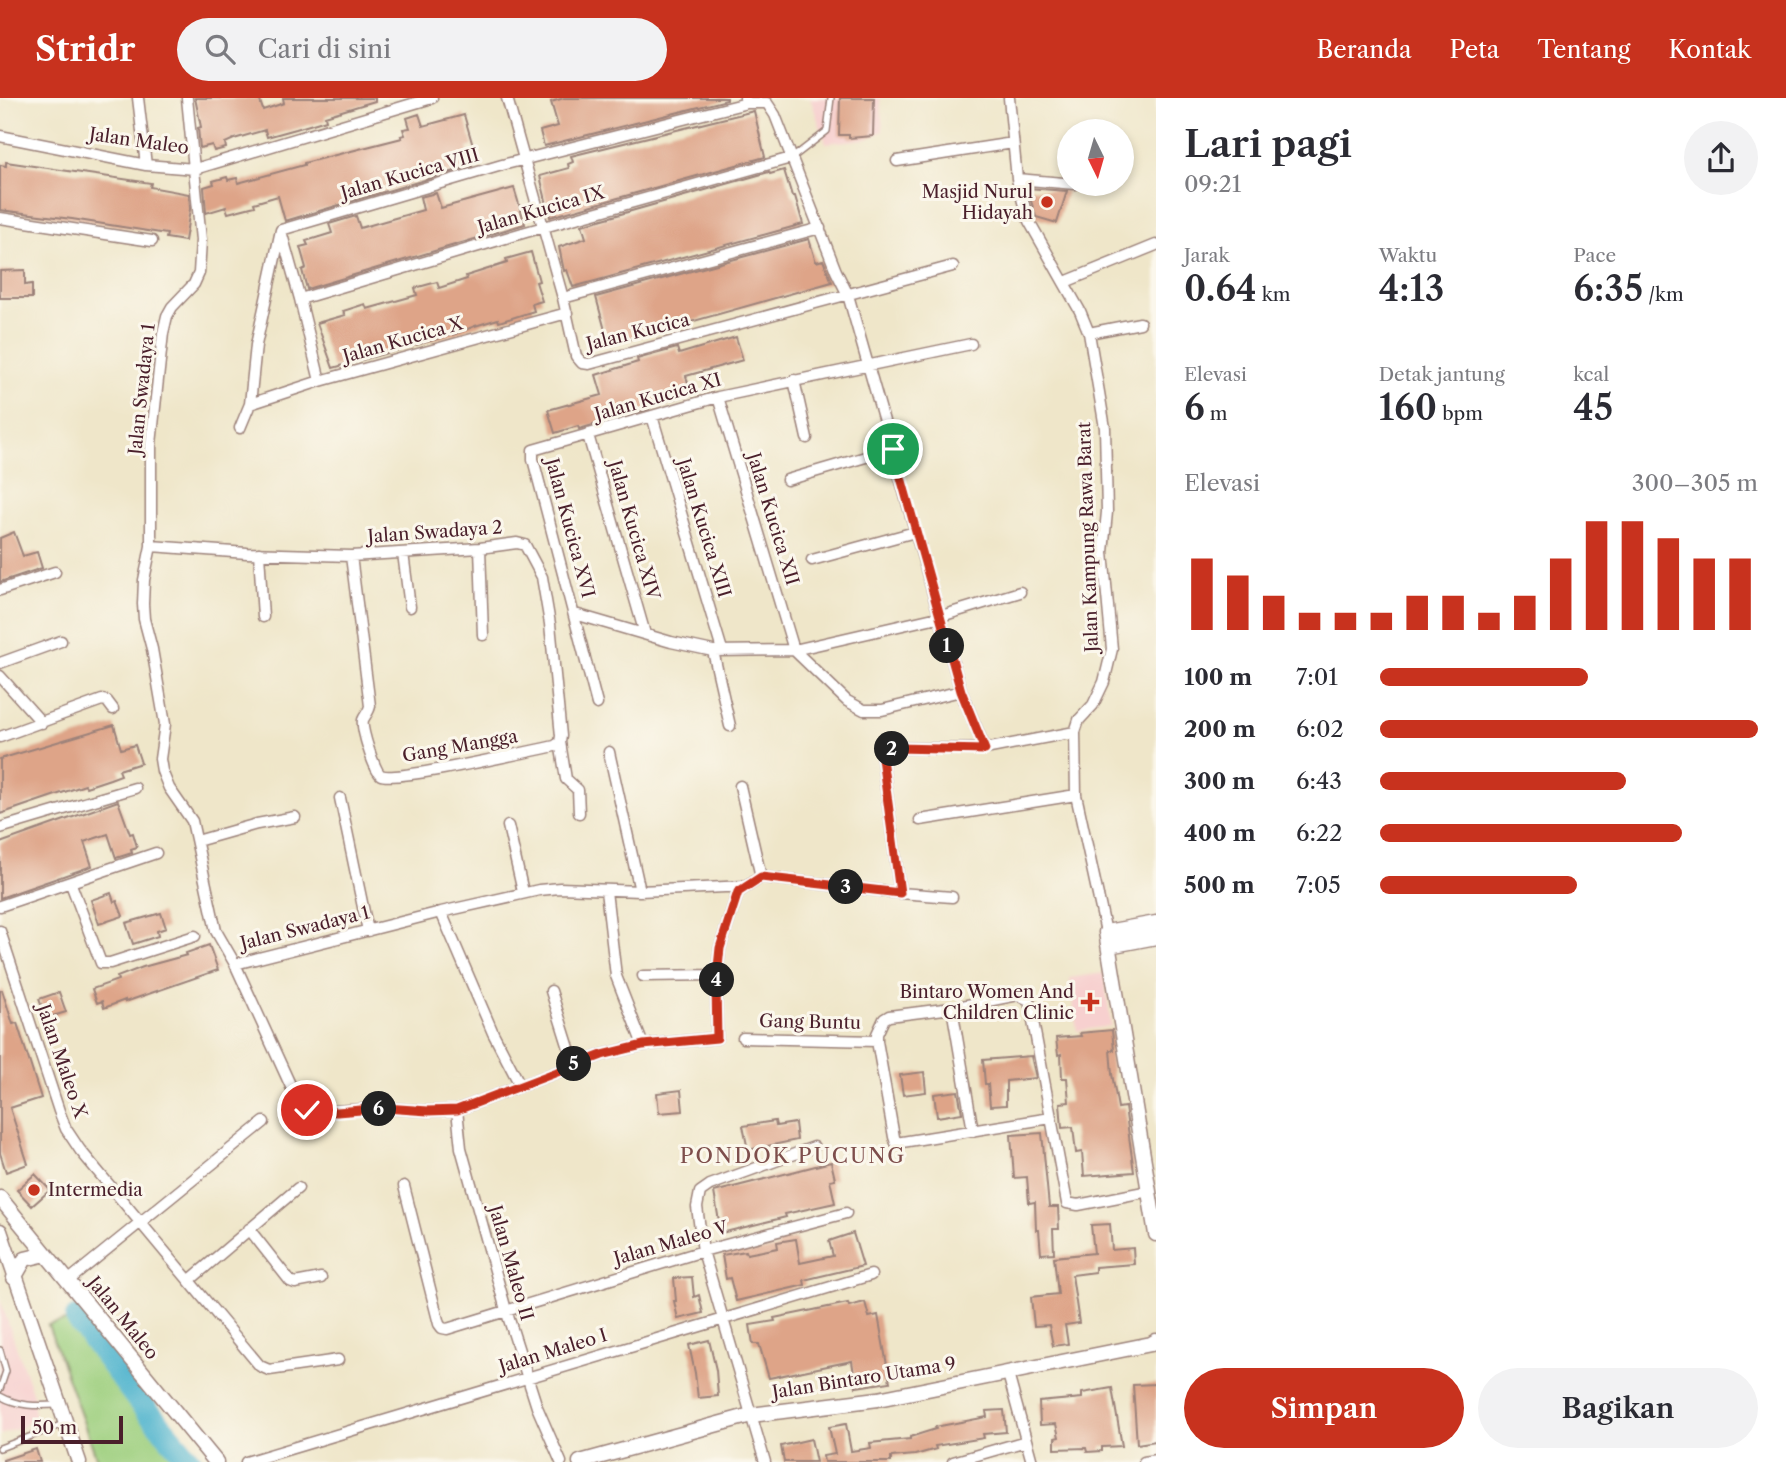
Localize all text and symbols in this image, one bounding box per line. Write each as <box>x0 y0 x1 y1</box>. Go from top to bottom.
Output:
search box <box>177 18 667 81</box>
text: Stridr <box>35 29 135 70</box>
icon: search <box>201 30 239 68</box>
text: Cari di sini <box>257 33 391 65</box>
text: Beranda <box>1316 35 1412 64</box>
text: Peta <box>1450 35 1499 64</box>
text: Tentang <box>1537 35 1630 64</box>
text: Kontak <box>1668 35 1751 64</box>
north arrow <box>1057 119 1134 196</box>
map controls <box>1057 119 1134 196</box>
text: Lari pagi <box>1184 120 1352 167</box>
button: share <box>1684 121 1758 195</box>
street label: Jalan Maleo <box>85 123 190 159</box>
street label: Jalan Kucica VIII <box>335 144 482 205</box>
text: 09:21 <box>1184 170 1241 198</box>
street label: Jalan Kucica IX <box>472 181 608 239</box>
place label: Masjid Nurul Hidayah <box>922 181 1033 224</box>
marker: Masjid Nurul Hidayah <box>1039 194 1055 210</box>
text: Jarak <box>1184 244 1229 267</box>
text: Waktu <box>1379 244 1437 267</box>
text: Pace <box>1573 244 1616 267</box>
text: 0.64 <box>1184 267 1257 310</box>
text: 4:13 <box>1379 267 1444 310</box>
text: 6:35 <box>1573 267 1643 310</box>
text: km <box>1257 283 1290 306</box>
text: /km <box>1643 283 1684 306</box>
street label: Jalan Kucica <box>581 308 692 356</box>
street label: Jalan Kucica X <box>338 312 466 368</box>
street label: Jalan Swadaya 1 <box>124 322 160 459</box>
text: Elevasi <box>1184 363 1247 386</box>
text: Detak jantung <box>1379 363 1505 386</box>
text: kcal <box>1573 363 1609 386</box>
street label: Jalan Kucica XI <box>589 368 724 426</box>
text: 6 <box>1184 386 1205 429</box>
text: 160 <box>1379 386 1437 429</box>
text: 45 <box>1573 386 1613 429</box>
text: m <box>1205 402 1228 425</box>
text: bpm <box>1437 402 1483 425</box>
pin <box>863 419 923 479</box>
street label: Jalan Kampung Rawa Barat <box>1073 421 1103 656</box>
icon: arrive <box>874 430 912 468</box>
street label: Jalan Kucica XII <box>742 447 804 588</box>
street label: Jalan Kucica XVI <box>540 453 599 600</box>
street label: Jalan Kucica XIII <box>672 453 736 600</box>
street label: Jalan Kucica XIV <box>603 455 665 603</box>
text: Elevasi <box>1184 469 1260 497</box>
text: 300–305 m <box>1632 469 1758 497</box>
street label: Jalan Swadaya 2 <box>364 516 503 548</box>
pin: 1 <box>930 628 964 664</box>
text: 1 <box>942 634 951 657</box>
text: 100 m <box>1184 663 1252 691</box>
text: 7:01 <box>1296 663 1338 691</box>
text: 200 m <box>1184 715 1256 743</box>
text: 6:02 <box>1296 715 1344 743</box>
street label: Gang Mangga <box>401 725 520 767</box>
pin: 2 <box>874 732 910 766</box>
text: 2 <box>886 737 897 760</box>
text: 300 m <box>1184 767 1255 795</box>
text: 6:43 <box>1296 767 1342 795</box>
text: 400 m <box>1184 819 1256 847</box>
text: 6:22 <box>1296 819 1342 847</box>
pin: 3 <box>828 870 864 904</box>
text: 500 m <box>1184 871 1255 899</box>
text: 7:05 <box>1296 871 1341 899</box>
text: 3 <box>840 875 851 898</box>
street label: Jalan Swadaya 1 <box>235 901 372 955</box>
pin: 4 <box>700 962 734 998</box>
text: 4 <box>711 968 722 991</box>
place label: Bintaro Women And Children Clinic <box>899 981 1074 1024</box>
marker: Bintaro Women And Children Clinic <box>1080 992 1100 1012</box>
street label: Jalan Maleo X <box>31 998 92 1122</box>
street label: Gang Buntu <box>759 1010 861 1034</box>
pin: 5 <box>556 1046 592 1082</box>
text: 5 <box>568 1052 579 1075</box>
pin <box>277 1080 337 1140</box>
icon: check <box>288 1091 326 1129</box>
pin: 6 <box>362 1091 396 1126</box>
text: 6 <box>373 1097 384 1120</box>
district label: PONDOK PUCUNG <box>680 1143 906 1168</box>
place label: Intermedia <box>48 1179 143 1201</box>
marker: Intermedia <box>26 1182 42 1198</box>
street label: Jalan Maleo II <box>483 1200 538 1323</box>
street label: Jalan Maleo V <box>609 1216 732 1271</box>
street label: Jalan Maleo <box>81 1270 163 1364</box>
street label: Jalan Maleo I <box>493 1324 610 1379</box>
street label: Jalan Bintaro Utama 9 <box>768 1353 957 1404</box>
button: Simpan <box>1184 1368 1464 1448</box>
button: Bagikan <box>1478 1368 1758 1448</box>
scale bar <box>21 1413 122 1445</box>
text: 50 m <box>32 1416 77 1439</box>

